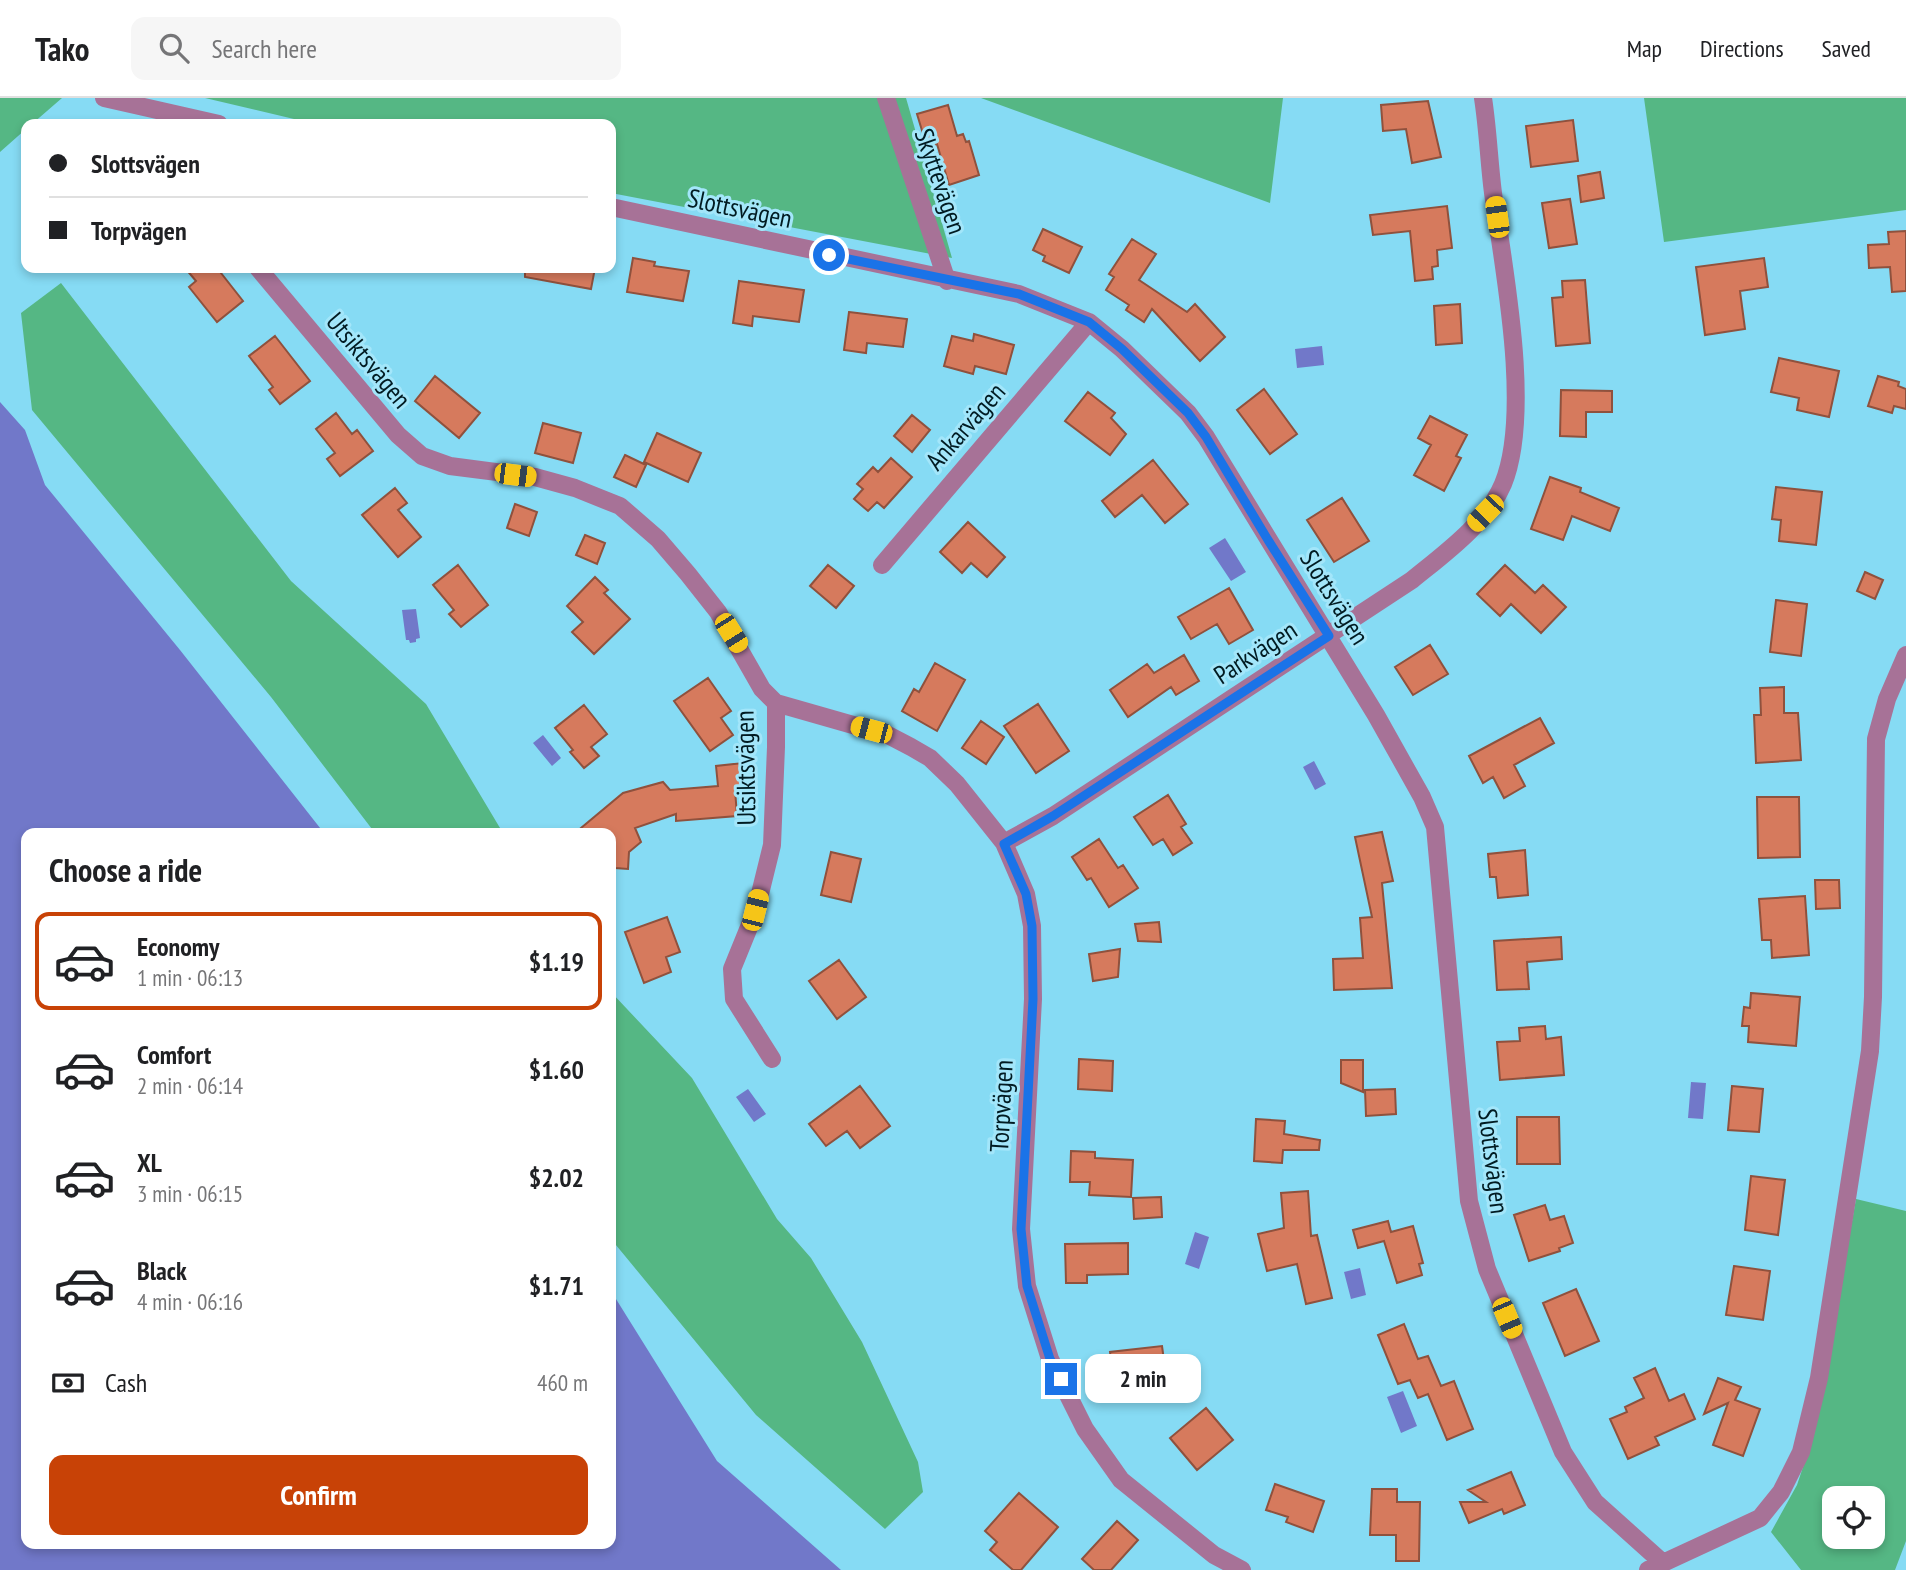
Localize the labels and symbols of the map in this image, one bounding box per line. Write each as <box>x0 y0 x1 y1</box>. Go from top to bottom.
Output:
street label: Skyttevägen <box>908 124 974 238</box>
street label: Slottsvägen <box>685 181 795 235</box>
car <box>1484 195 1511 239</box>
route start <box>813 239 845 271</box>
street label: Utsiktsvägen <box>319 305 419 415</box>
street label: Ankarvägen <box>918 375 1012 477</box>
car <box>493 462 538 488</box>
car <box>1463 491 1508 535</box>
street label: Slottsvägen <box>1293 544 1377 650</box>
car <box>711 610 752 656</box>
street label: Parkvägen <box>1207 613 1303 691</box>
street label: Utsiktsvägen <box>727 710 763 826</box>
car <box>848 714 895 746</box>
car <box>740 887 771 933</box>
street label: Torpvägen <box>982 1059 1020 1153</box>
street label: Slottsvägen <box>1471 1107 1517 1215</box>
car <box>1490 1295 1525 1341</box>
callout: 2 min <box>1086 1354 1201 1404</box>
route end <box>1045 1363 1077 1395</box>

